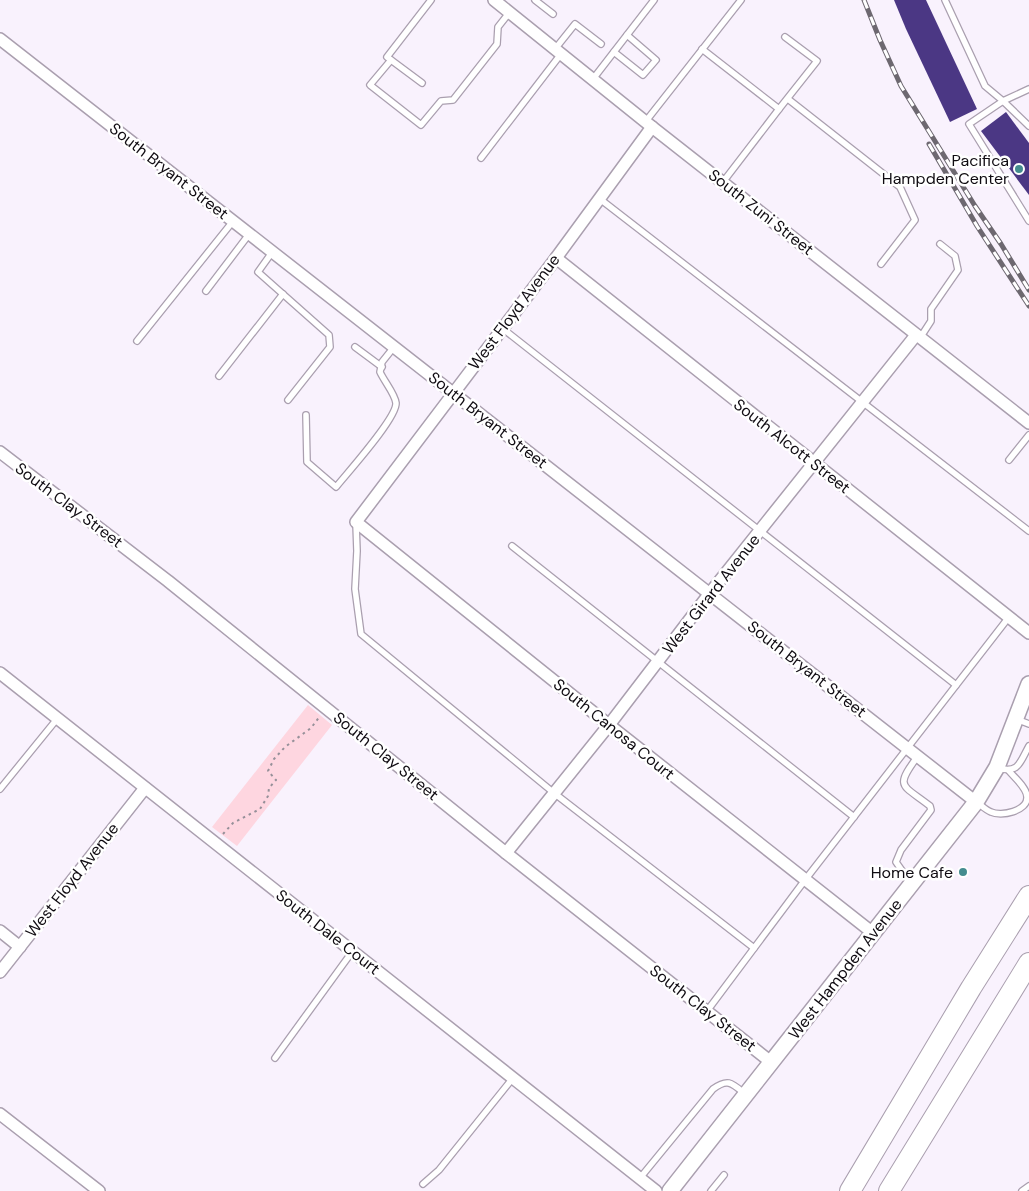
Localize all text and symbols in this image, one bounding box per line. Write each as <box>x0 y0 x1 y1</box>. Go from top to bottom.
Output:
street label: South Bryant Street <box>105 118 233 224</box>
place label: Pacifica Hampden Center <box>882 150 1009 189</box>
marker: Pacifica Hampden Center <box>1013 163 1025 175</box>
street label: South Zuni Street <box>704 164 818 260</box>
street label: West Floyd Avenue <box>464 250 564 374</box>
street label: South Bryant Street <box>424 367 552 473</box>
street label: South Alcott Street <box>729 394 855 498</box>
street label: South Clay Street <box>11 458 127 552</box>
street label: West Girard Avenue <box>658 530 764 658</box>
street label: South Bryant Street <box>743 616 871 722</box>
street label: South Canosa Court <box>549 674 679 784</box>
street label: South Clay Street <box>329 707 443 805</box>
street label: West Floyd Avenue <box>21 818 123 942</box>
place label: Home Cafe <box>871 862 953 883</box>
marker: Home Cafe <box>957 866 969 878</box>
street label: South Dale Court <box>272 885 384 979</box>
street label: West Hampden Avenue <box>784 894 906 1044</box>
street label: South Clay Street <box>645 960 761 1056</box>

